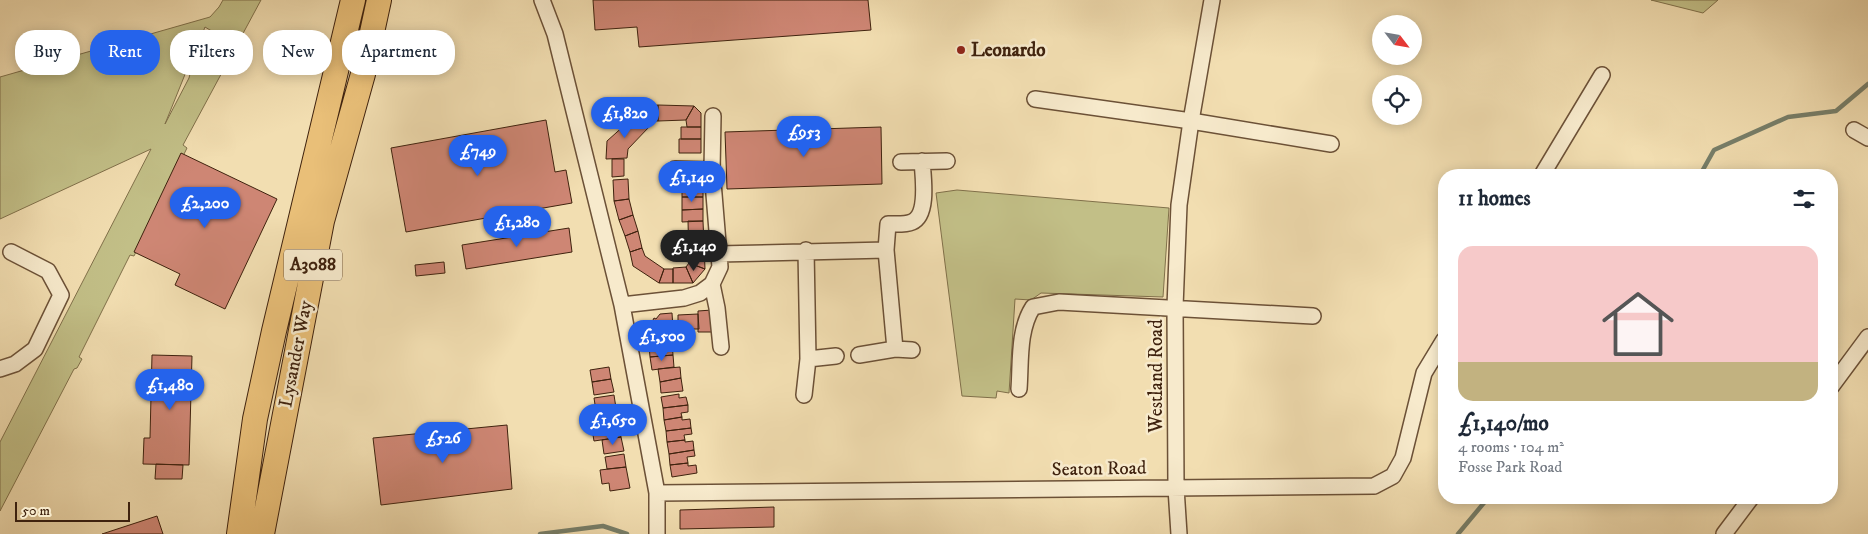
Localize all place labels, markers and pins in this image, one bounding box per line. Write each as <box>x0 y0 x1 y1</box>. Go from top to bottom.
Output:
place label: Leonardo <box>971 39 1046 62</box>
marker: Leonardo <box>955 44 967 56</box>
pin: £1,820 <box>584 96 666 139</box>
pin: £953 <box>774 116 834 158</box>
pin: £749 <box>448 134 508 177</box>
pin: £1,140 <box>651 160 733 203</box>
pin: £2,200 <box>164 186 246 229</box>
pin: £1,280 <box>476 206 558 248</box>
pin: £1,140 <box>653 230 735 272</box>
pin: £1,500 <box>621 320 703 362</box>
pin: £1,480 <box>129 368 211 411</box>
pin: £1,650 <box>572 404 654 446</box>
pin: £526 <box>413 422 473 464</box>

